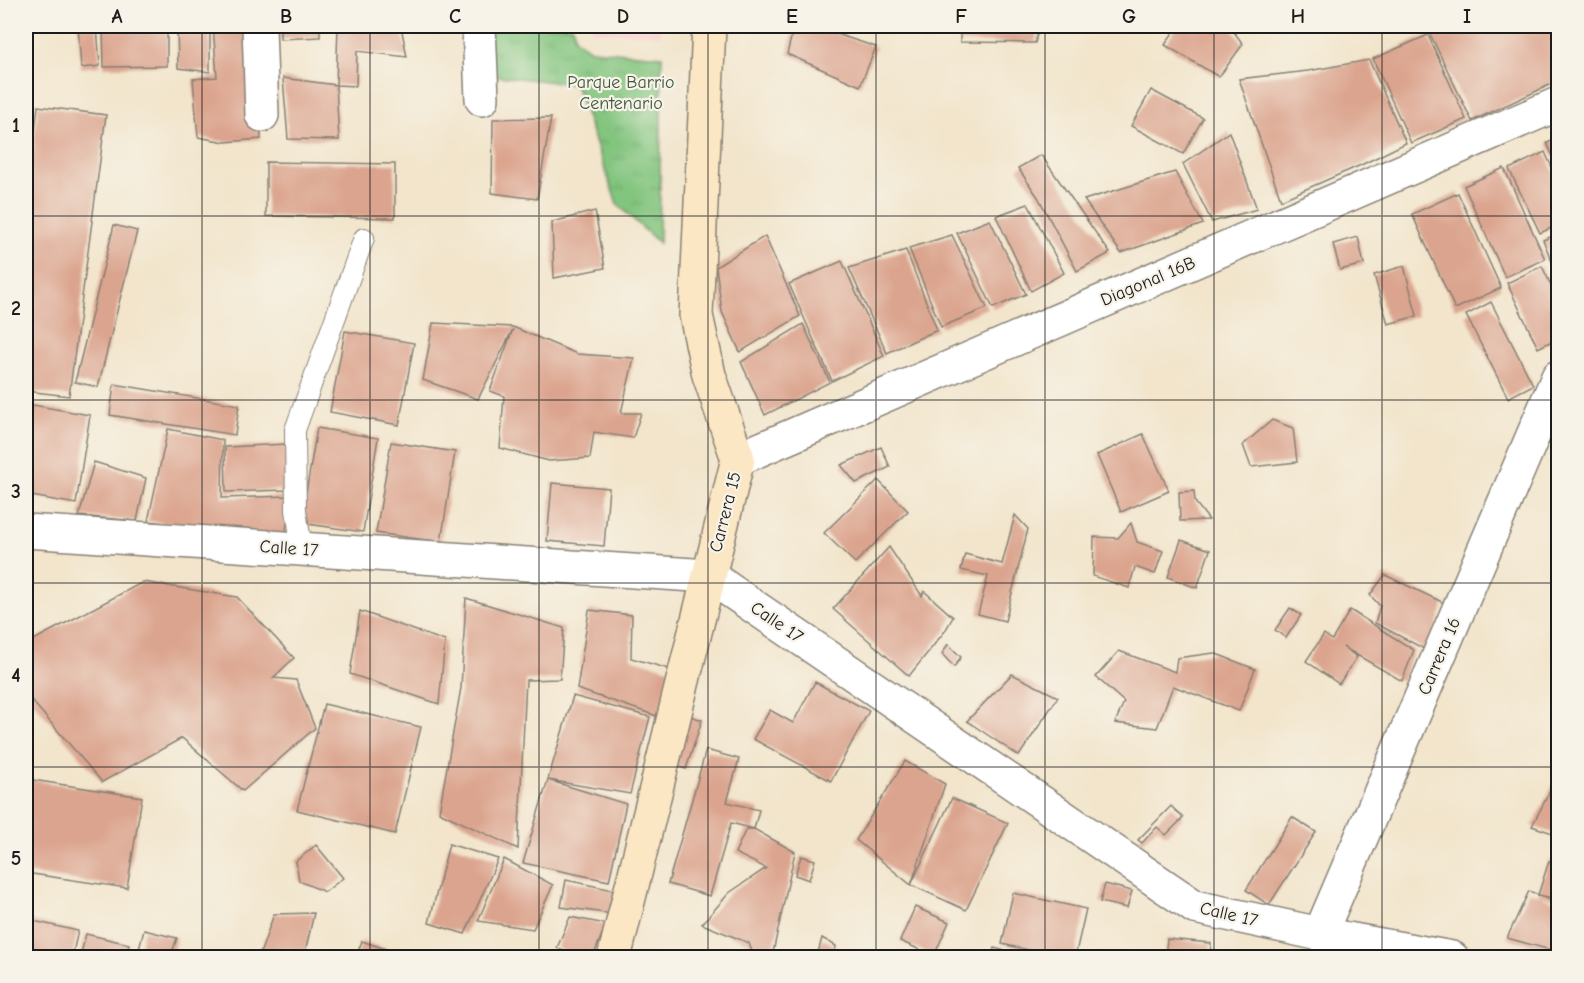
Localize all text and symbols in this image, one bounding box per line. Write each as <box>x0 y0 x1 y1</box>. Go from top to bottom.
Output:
text: A <box>111 5 123 28</box>
text: B <box>280 5 292 28</box>
text: C <box>449 5 461 28</box>
text: D <box>617 5 629 28</box>
text: E <box>786 5 798 28</box>
text: F <box>955 5 967 28</box>
text: G <box>1122 5 1136 28</box>
text: H <box>1291 5 1305 28</box>
text: I <box>1463 5 1471 28</box>
park label: Parque Barrio Centenario <box>567 72 675 114</box>
text: 1 <box>12 114 20 137</box>
street label: Diagonal 16B <box>1098 252 1199 311</box>
text: 2 <box>11 297 21 320</box>
street label: Carrera 15 <box>705 470 746 555</box>
text: 3 <box>11 480 21 503</box>
street label: Calle 17 <box>259 536 320 561</box>
street label: Calle 17 <box>746 597 807 648</box>
street label: Carrera 16 <box>1414 614 1465 698</box>
text: 4 <box>11 664 21 687</box>
text: 5 <box>11 847 21 870</box>
street label: Calle 17 <box>1198 898 1260 931</box>

